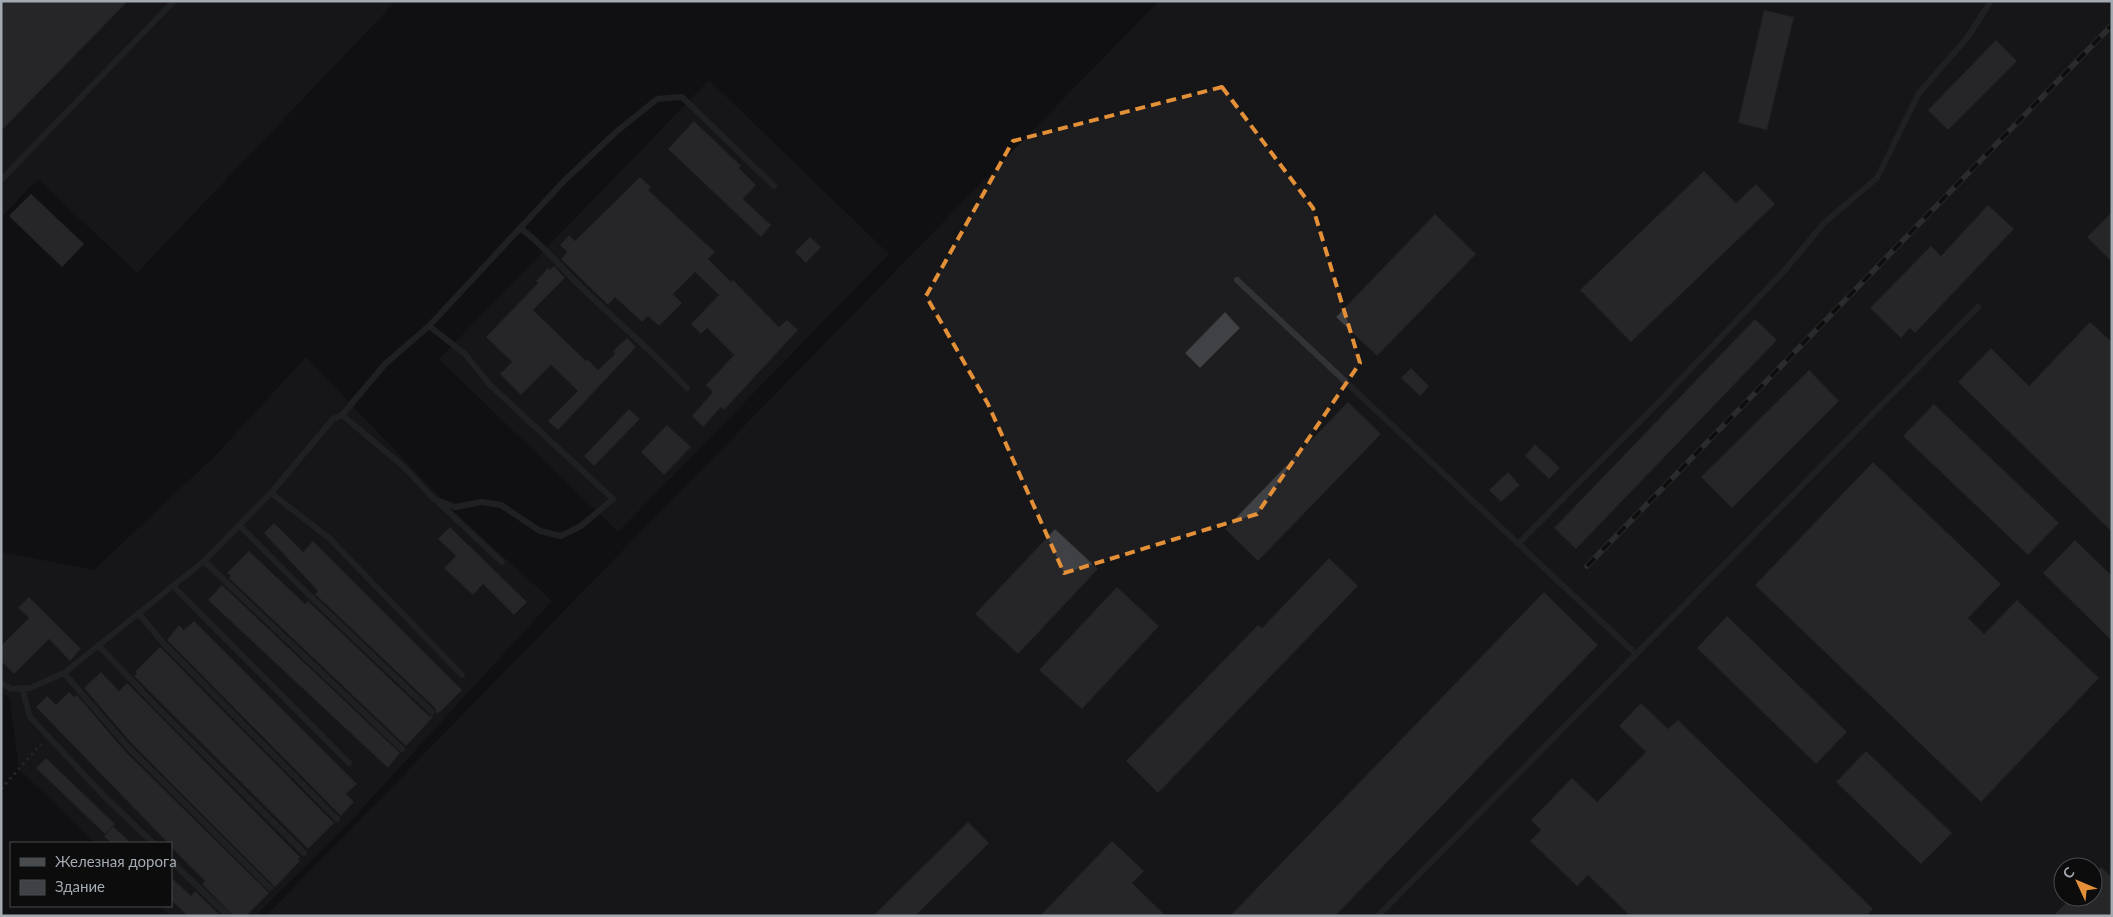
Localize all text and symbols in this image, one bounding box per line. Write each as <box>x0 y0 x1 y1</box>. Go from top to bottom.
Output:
legend <box>10 842 172 907</box>
text: Железная дорога <box>55 852 177 870</box>
north arrow <box>2053 857 2103 907</box>
text: С <box>2059 863 2078 882</box>
text: Здание <box>55 877 105 895</box>

